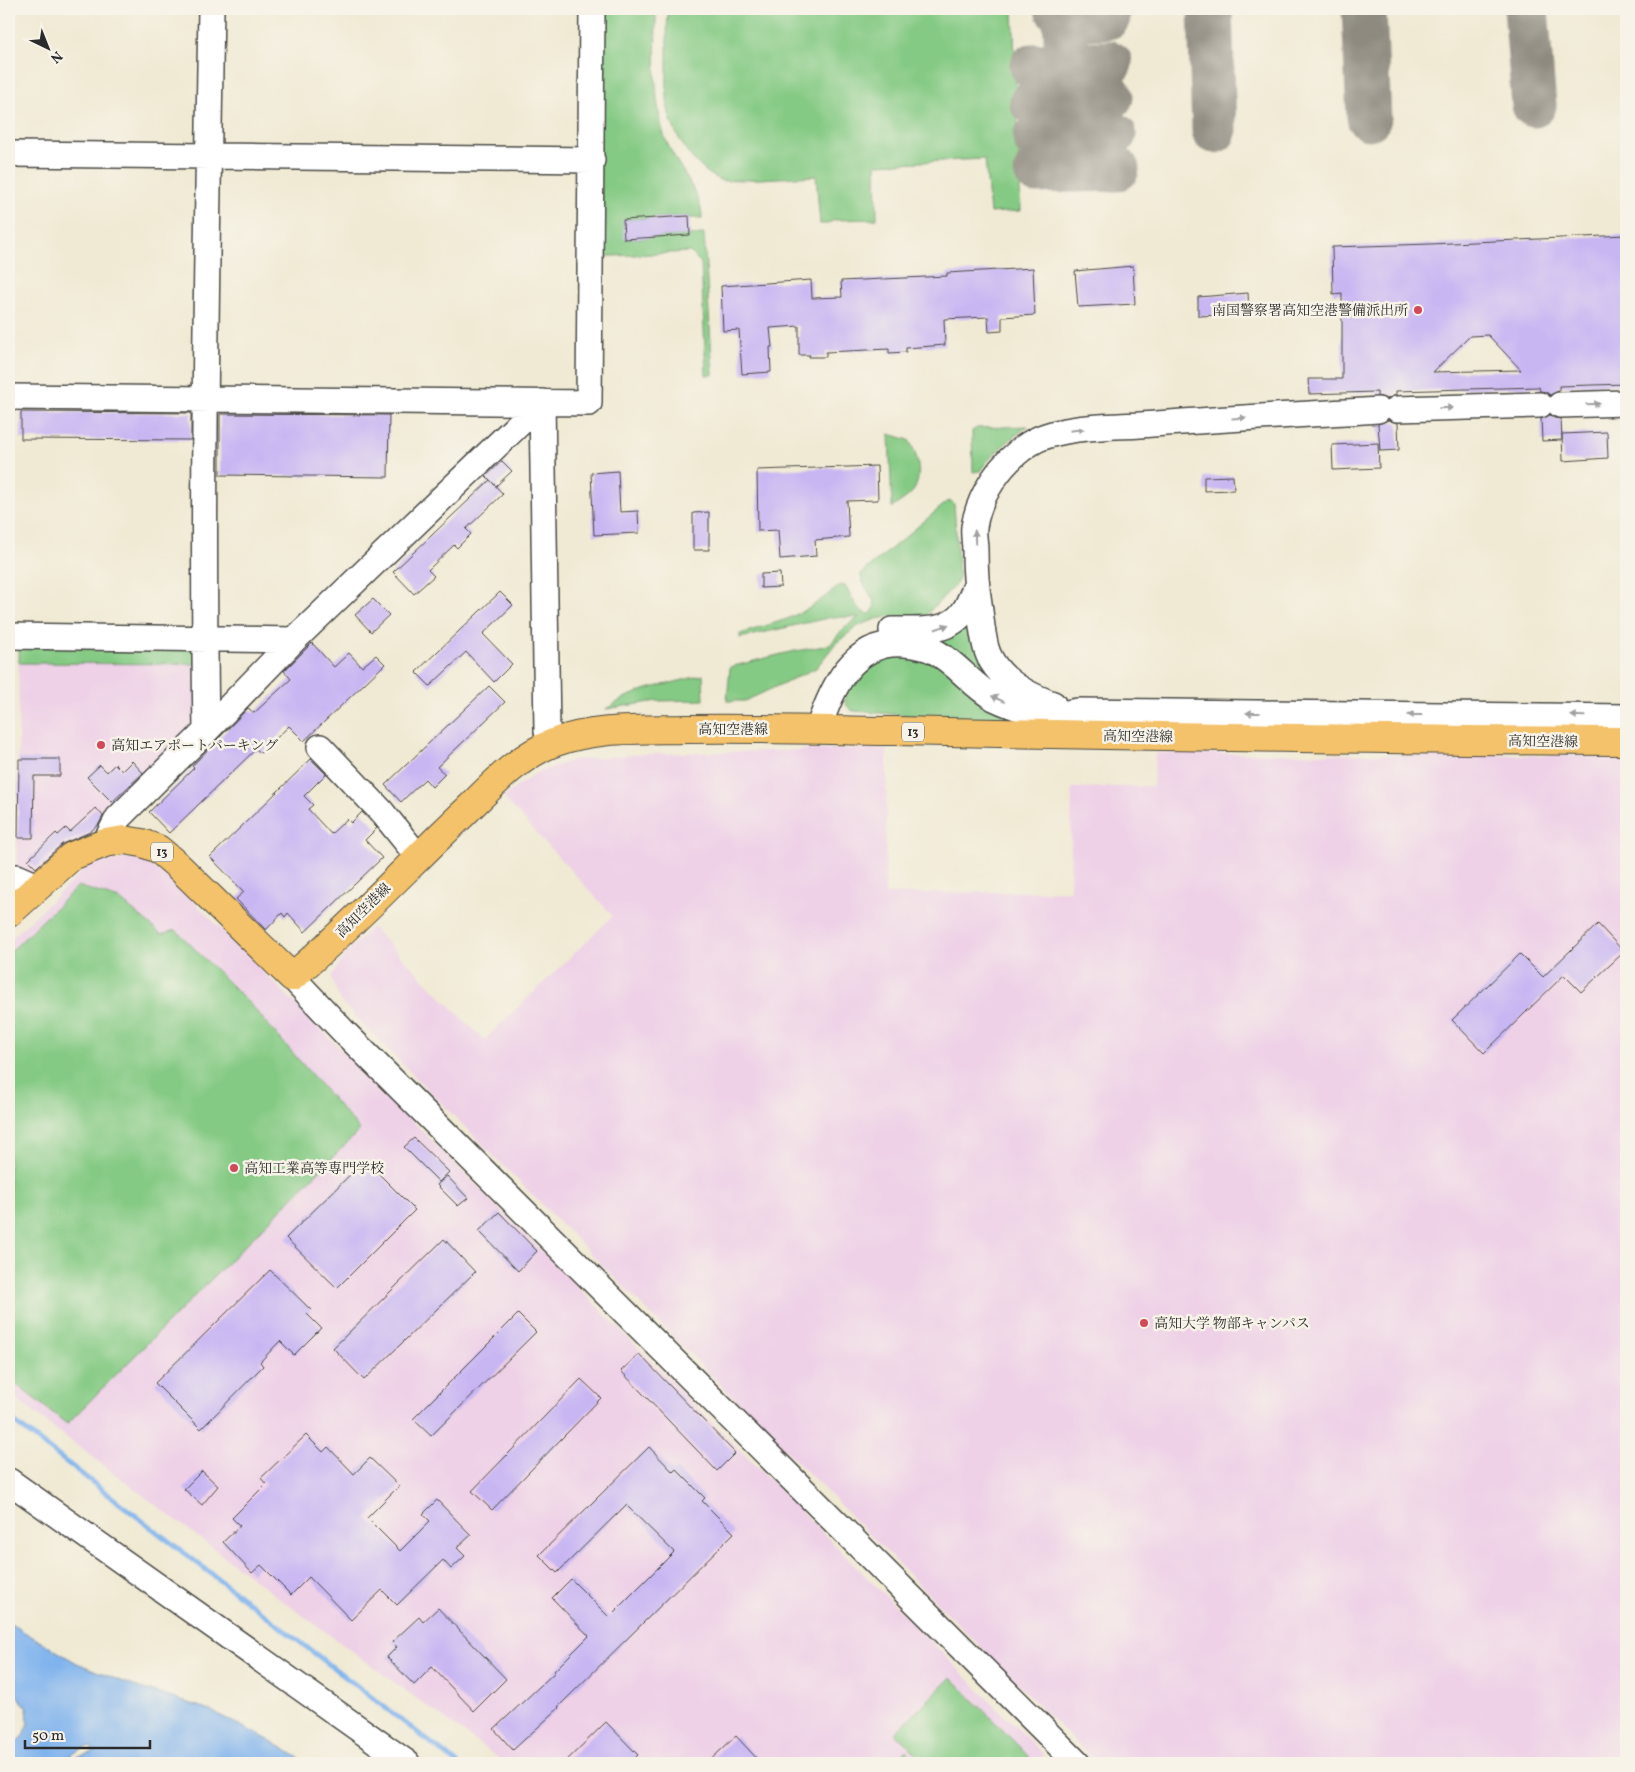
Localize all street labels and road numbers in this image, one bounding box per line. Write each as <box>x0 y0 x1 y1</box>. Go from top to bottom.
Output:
street label: 高知空港線 <box>698 721 768 740</box>
road number: 13 <box>902 722 924 742</box>
street label: 高知空港線 <box>1103 727 1173 748</box>
street label: 高知空港線 <box>1508 732 1578 753</box>
road number: 13 <box>151 842 173 862</box>
street label: 高知空港線 <box>333 880 396 943</box>

